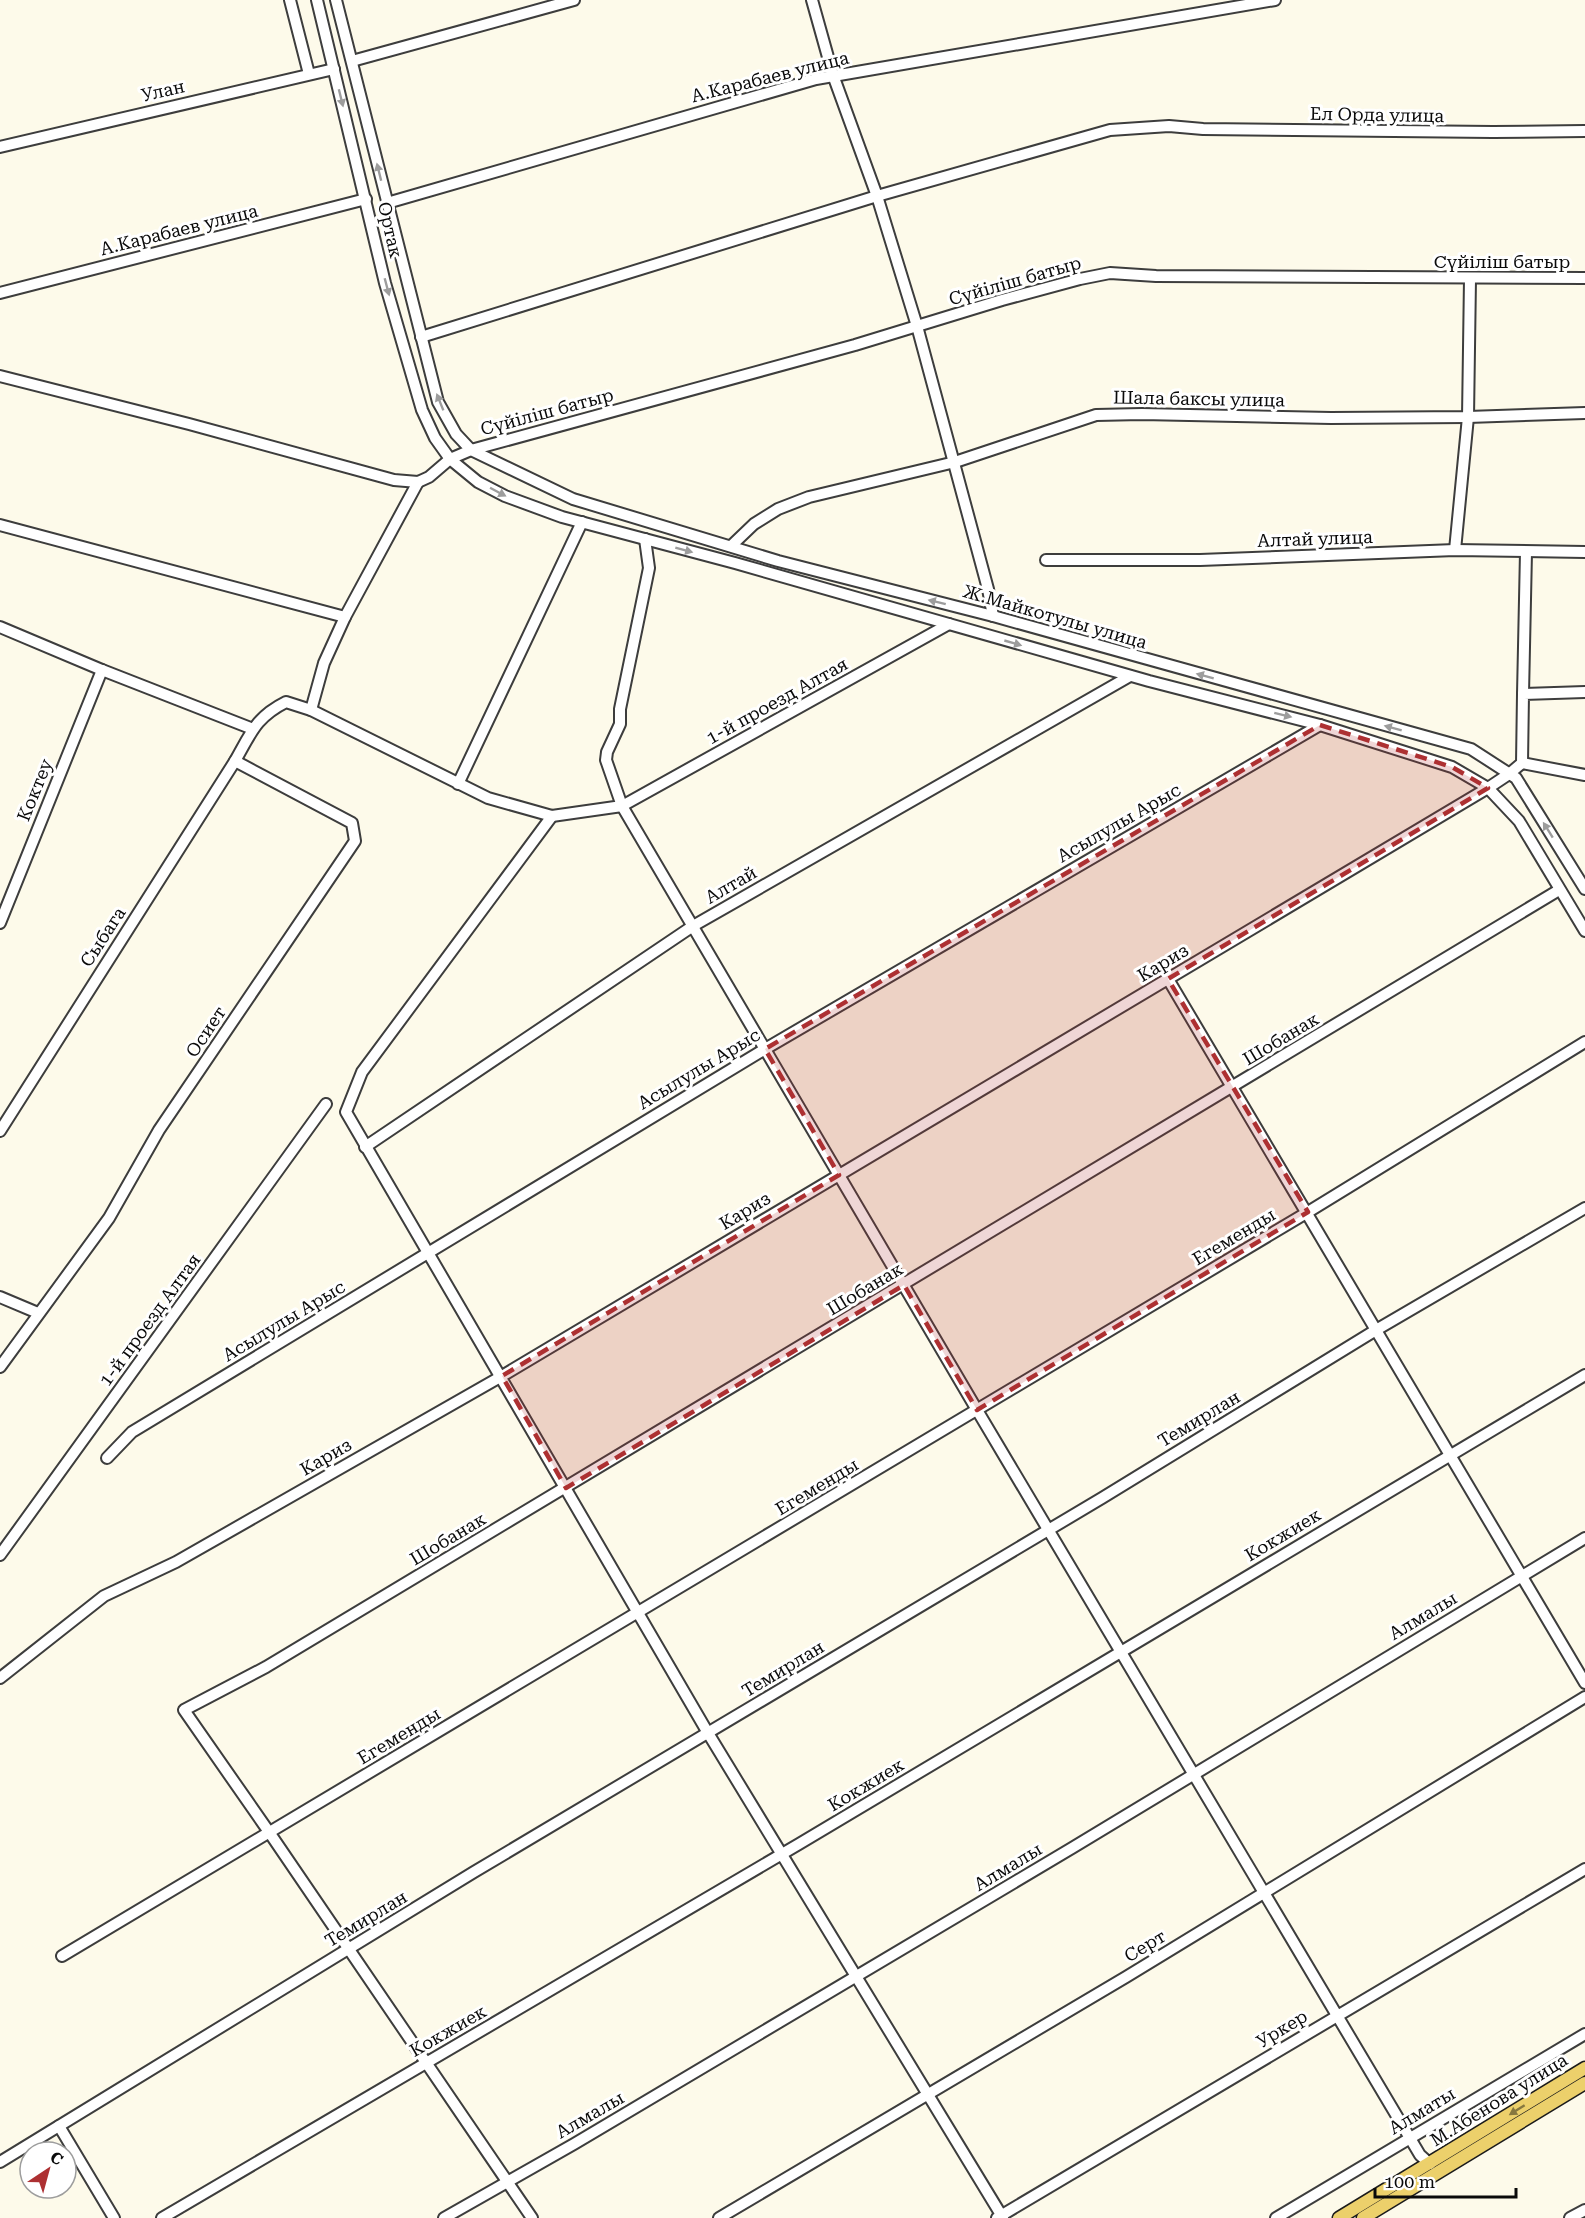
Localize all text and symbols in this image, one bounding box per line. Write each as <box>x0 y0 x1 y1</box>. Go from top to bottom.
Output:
street label: А.Карабаев улица <box>689 47 851 106</box>
street label: Улан <box>139 75 187 106</box>
one-way arrow <box>337 88 347 107</box>
street label: Ел Орда улица <box>1310 103 1445 126</box>
one-way arrow <box>374 163 384 182</box>
street label: А.Карабаев улица <box>98 200 260 259</box>
street label: Ортак <box>374 200 407 260</box>
street label: Сүйіліш батыр <box>1434 251 1570 272</box>
street label: Сүйіліш батыр <box>946 252 1083 309</box>
one-way arrow <box>382 278 392 296</box>
street label: Сүйіліш батыр <box>478 384 616 439</box>
street label: Шала баксы улица <box>1113 387 1285 411</box>
one-way arrow <box>434 392 444 410</box>
one-way arrow <box>489 487 507 497</box>
street label: Алтай улица <box>1257 526 1373 551</box>
one-way arrow <box>675 545 693 555</box>
street label: Ж.Майкотулы улица <box>961 580 1150 653</box>
one-way arrow <box>927 596 946 606</box>
one-way arrow <box>1004 639 1022 648</box>
street label: 1-й проезд Алтая <box>702 653 851 748</box>
one-way arrow <box>1196 671 1214 680</box>
one-way arrow <box>1274 711 1292 721</box>
one-way arrow <box>1384 723 1402 732</box>
street label: Коктеу <box>13 755 57 824</box>
street label: Асылулы Арыс <box>1053 779 1184 866</box>
one-way arrow <box>1543 822 1554 838</box>
street label: Алтай <box>701 861 760 908</box>
street label: Сыбага <box>76 903 130 970</box>
street label: Кариз <box>1133 939 1192 986</box>
street label: Осиет <box>181 1002 230 1061</box>
street label: Шобанак <box>1239 1008 1323 1069</box>
street label: Асылулы Арыс <box>634 1024 764 1113</box>
street label: Кариз <box>715 1187 774 1234</box>
street label: Егеменды <box>1189 1204 1279 1269</box>
street label: 1-й проезд Алтая <box>95 1249 205 1390</box>
street label: Шобанак <box>823 1258 907 1319</box>
street label: Асылулы Арыс <box>219 1276 349 1365</box>
street label: Темирлан <box>1154 1386 1244 1451</box>
street label: Кариз <box>296 1434 355 1480</box>
street label: Егеменды <box>772 1454 862 1519</box>
street label: Кокжиек <box>1241 1504 1325 1565</box>
street label: Шобанак <box>406 1508 490 1569</box>
street label: Алмалы <box>1385 1587 1461 1644</box>
street label: Темирлан <box>738 1636 828 1701</box>
street label: Егеменды <box>354 1703 444 1768</box>
street label: Кокжиек <box>824 1754 908 1815</box>
street label: Алмалы <box>970 1838 1046 1895</box>
street label: Темирлан <box>321 1886 411 1951</box>
street label: Серт <box>1120 1925 1169 1966</box>
street label: Кокжиек <box>406 2000 490 2061</box>
street label: Уркер <box>1252 2005 1311 2052</box>
street label: М.Абенова улица <box>1426 2049 1571 2150</box>
street label: Алматы <box>1385 2083 1459 2138</box>
street label: Алмалы <box>552 2087 628 2142</box>
one-way arrow <box>1509 2104 1525 2115</box>
north arrow <box>18 2140 78 2200</box>
text: С <box>46 2147 67 2169</box>
scale bar <box>1375 2161 1516 2199</box>
text: 100 m <box>1384 2171 1435 2192</box>

